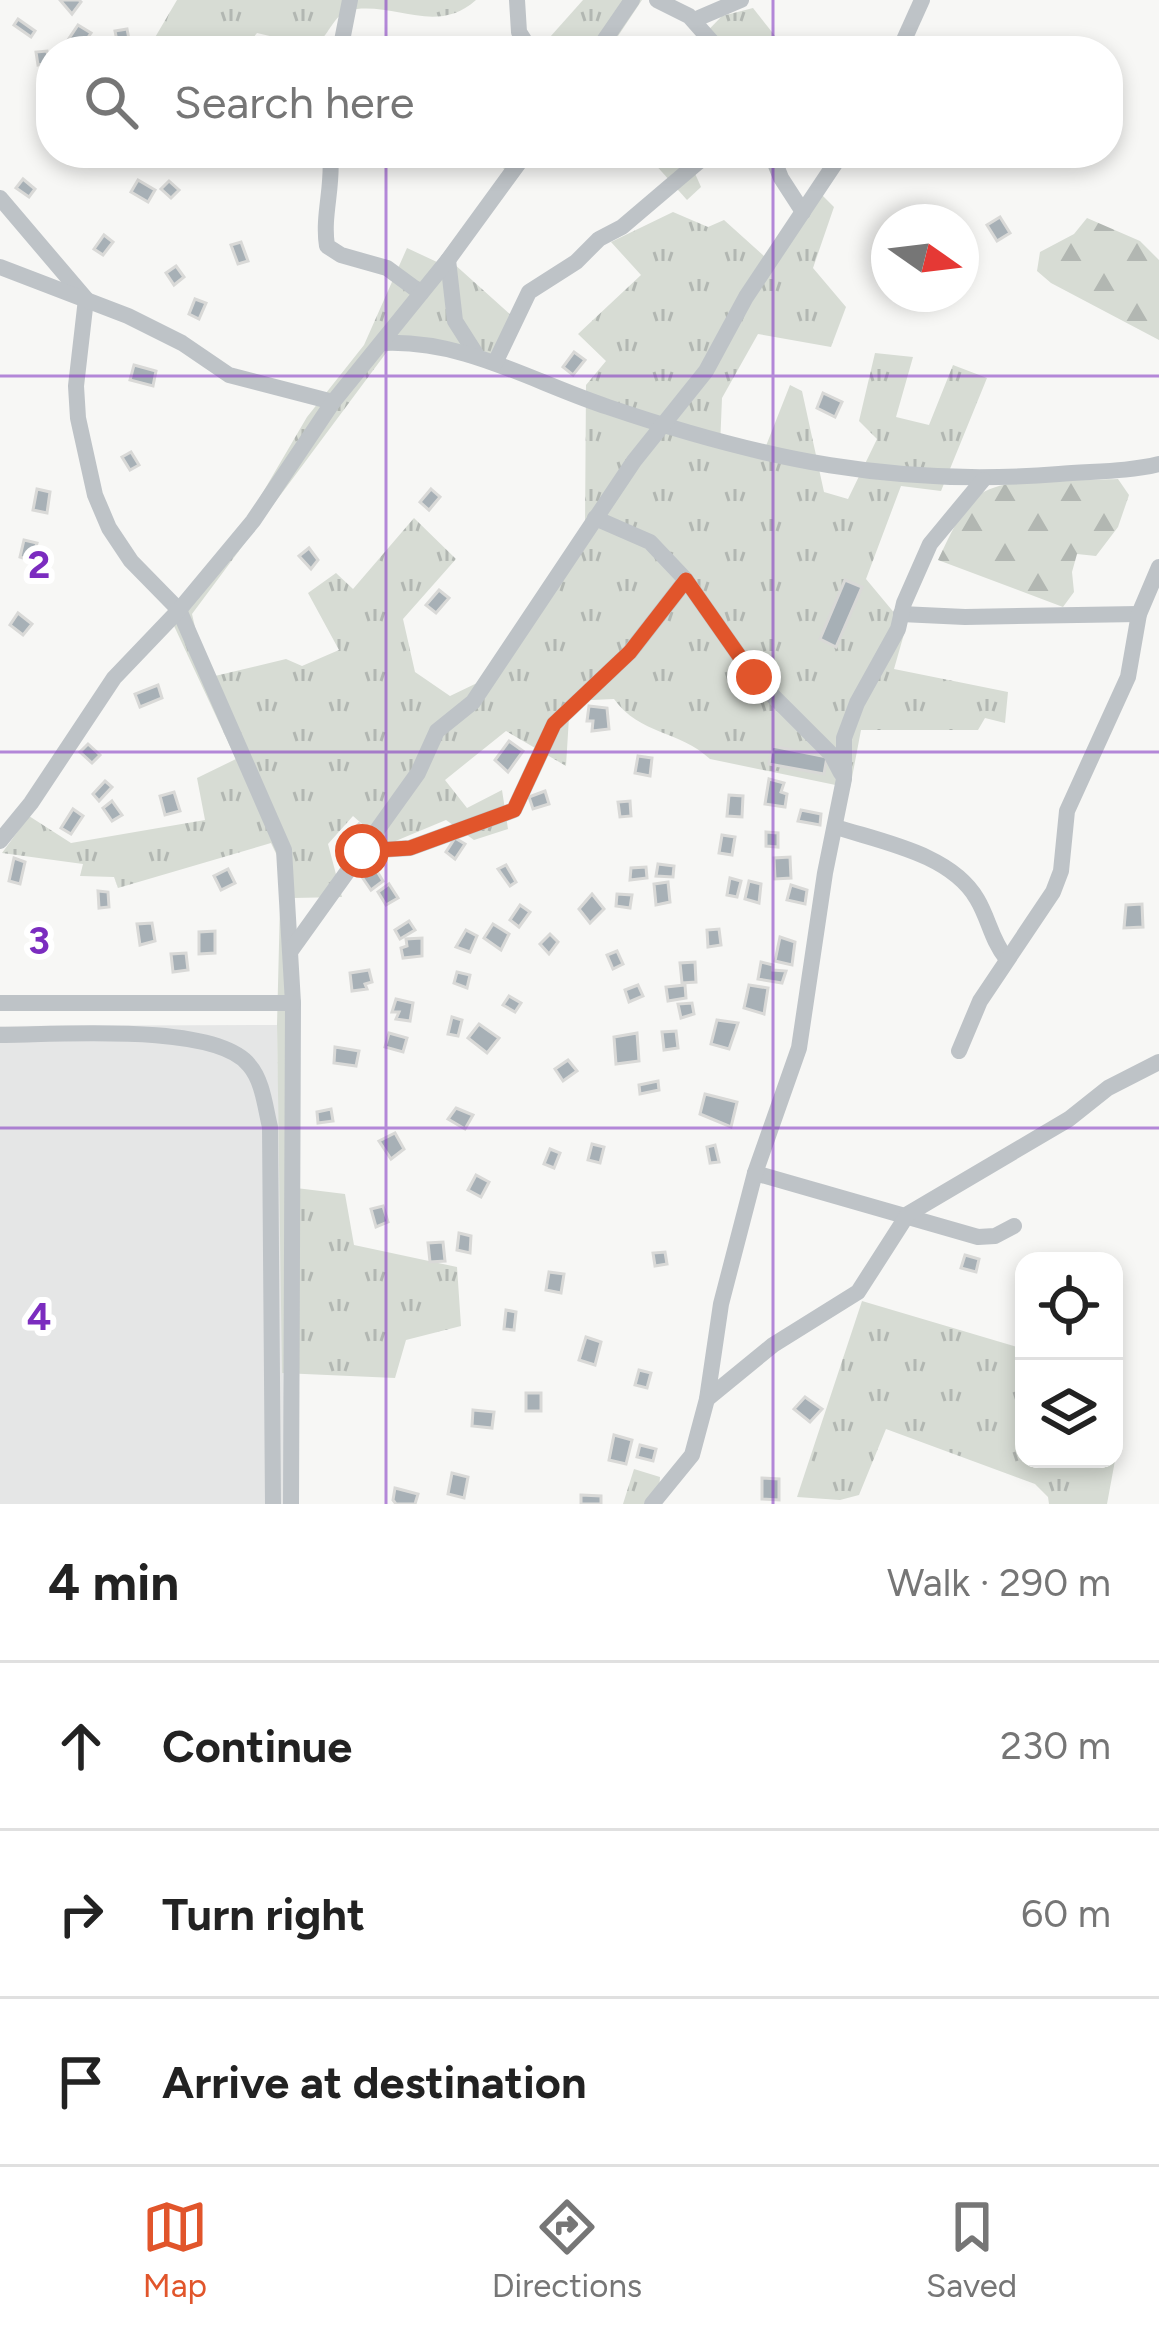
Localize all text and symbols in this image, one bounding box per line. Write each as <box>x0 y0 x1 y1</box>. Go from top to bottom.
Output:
search box <box>36 36 1123 168</box>
icon: search <box>78 69 144 135</box>
text: Search here <box>174 75 414 129</box>
north arrow <box>871 204 979 312</box>
text: 2 <box>28 541 50 588</box>
route end <box>727 650 781 704</box>
route start <box>335 824 389 878</box>
text: 3 <box>28 917 50 964</box>
map controls <box>1015 1252 1123 1468</box>
button: locate <box>1015 1252 1123 1360</box>
text: 4 <box>27 1293 51 1340</box>
button: layers <box>1015 1360 1123 1468</box>
text: 4 min <box>48 1552 179 1613</box>
text: Walk · 290 m <box>887 1559 1111 1606</box>
icon: ahead <box>48 1713 114 1779</box>
text: Continue <box>162 1719 352 1773</box>
text: 230 m <box>1000 1722 1111 1769</box>
icon: right <box>48 1881 114 1947</box>
text: Turn right <box>162 1887 365 1941</box>
text: 60 m <box>1021 1890 1111 1937</box>
icon: arrive <box>48 2049 114 2115</box>
text: Arrive at destination <box>162 2055 586 2109</box>
tab: Map <box>142 2194 208 2305</box>
tab: Directions <box>492 2194 642 2305</box>
tab: Saved <box>926 2194 1017 2305</box>

